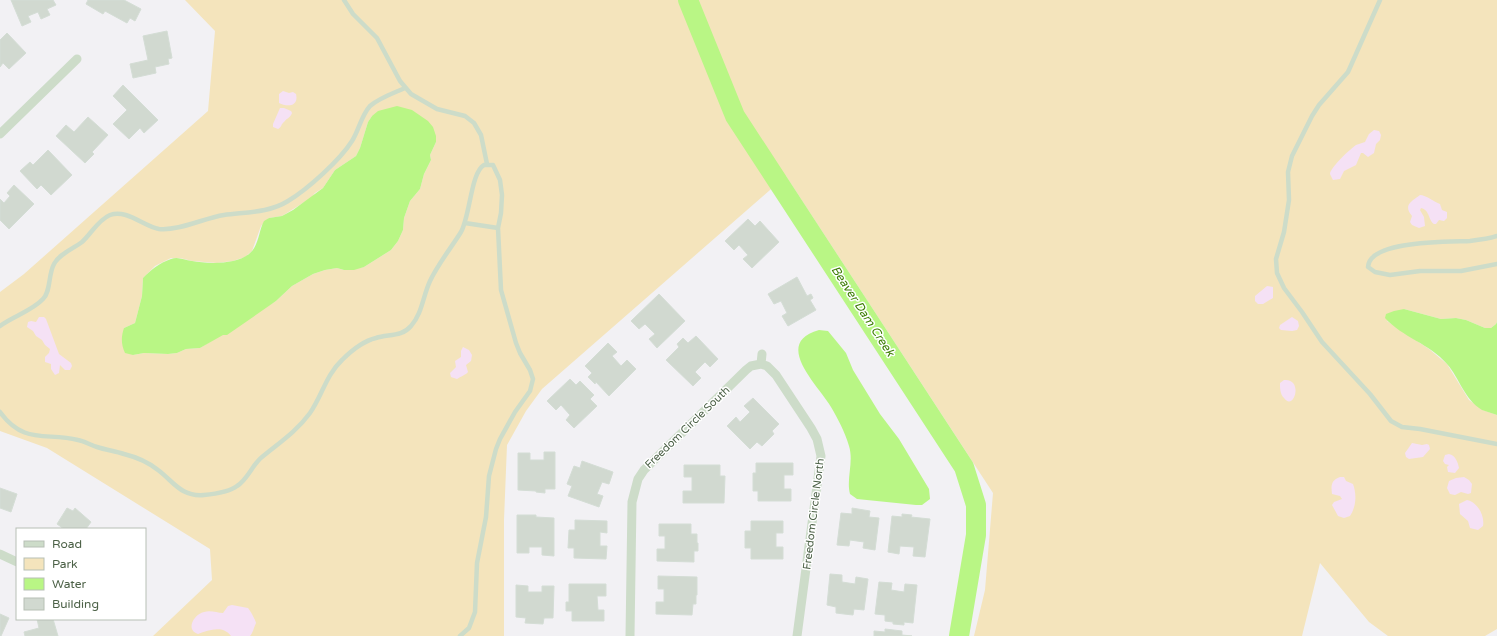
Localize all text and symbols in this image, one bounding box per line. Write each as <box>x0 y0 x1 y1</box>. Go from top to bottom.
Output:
water label: Beaver Dam Creek <box>829 263 898 360</box>
street label: Freedom Circle South <box>642 384 732 471</box>
street label: Freedom Circle North <box>800 458 827 570</box>
legend <box>16 528 146 620</box>
text: Road <box>52 537 82 551</box>
text: Park <box>52 557 78 571</box>
text: Water <box>52 577 87 591</box>
text: Building <box>52 597 99 611</box>

